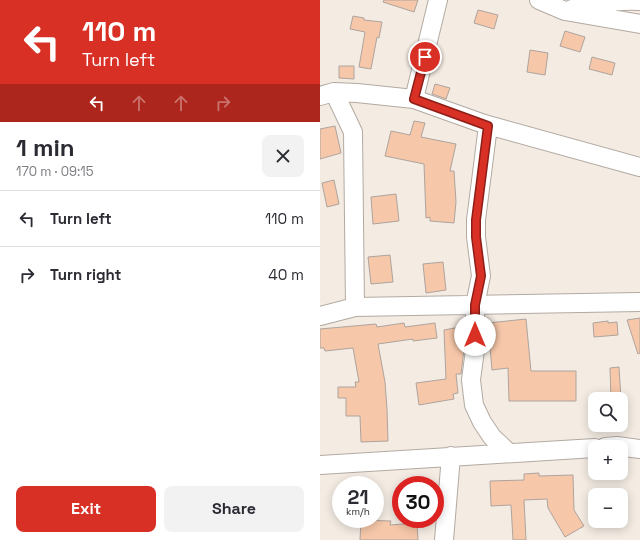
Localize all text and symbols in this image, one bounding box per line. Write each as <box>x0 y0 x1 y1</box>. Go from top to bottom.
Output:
text: 110 m <box>82 13 156 49</box>
icon: left <box>16 16 68 68</box>
pin <box>408 40 442 74</box>
icon: arrive <box>414 46 436 68</box>
text: Turn left <box>82 48 155 71</box>
icon: left <box>86 92 108 114</box>
icon: ahead <box>128 92 150 114</box>
icon: ahead <box>170 92 192 114</box>
icon: right <box>212 92 234 114</box>
text: 1 min <box>16 132 75 163</box>
button: close <box>262 135 304 177</box>
text: 170 m · 09:15 <box>16 163 93 180</box>
icon: left <box>16 208 38 230</box>
text: Turn left <box>50 209 112 228</box>
text: 110 m <box>265 209 304 228</box>
icon: right <box>16 264 38 286</box>
text: Turn right <box>50 265 121 284</box>
text: 40 m <box>268 265 304 284</box>
position arrow <box>454 314 496 356</box>
map controls <box>588 392 628 528</box>
button: search <box>588 392 628 432</box>
button: + <box>588 440 628 480</box>
speed limit sign: 30 <box>392 476 444 528</box>
text: 21 <box>348 484 368 510</box>
button: Exit <box>16 486 156 532</box>
button: Share <box>164 486 304 532</box>
button: − <box>588 488 628 528</box>
text: km/h <box>346 505 370 518</box>

